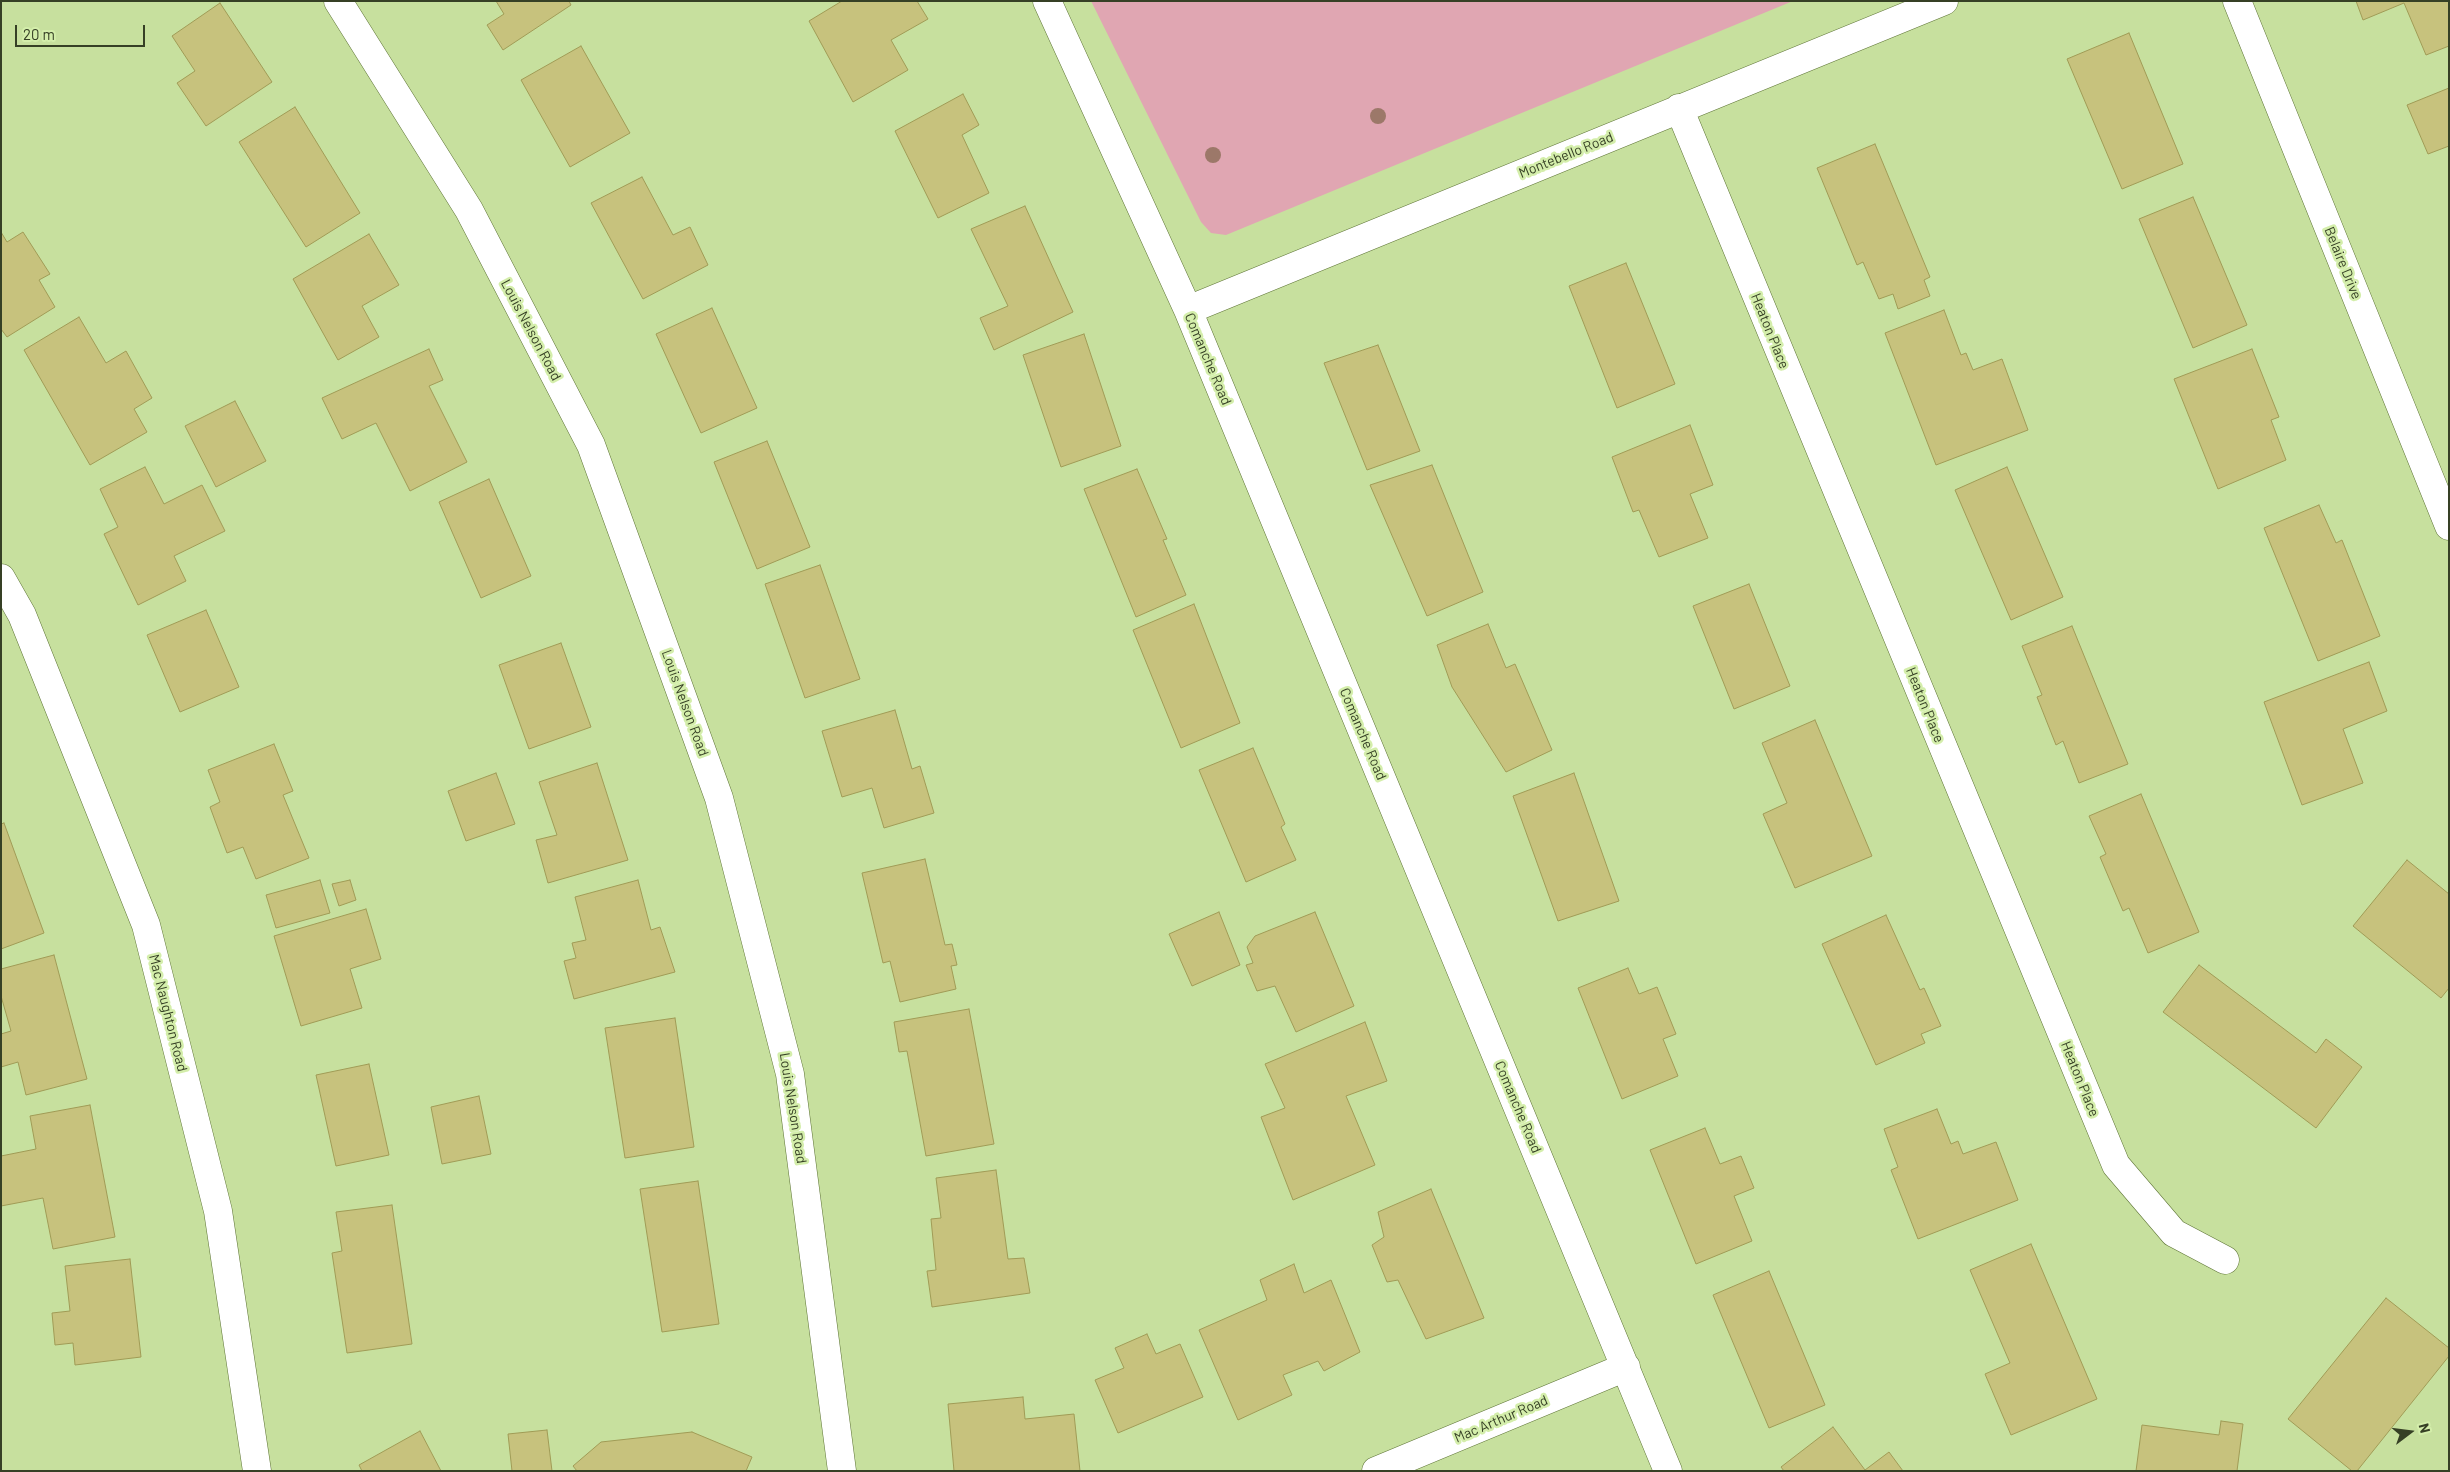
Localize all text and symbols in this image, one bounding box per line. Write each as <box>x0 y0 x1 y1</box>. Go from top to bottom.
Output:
scale bar <box>18 15 148 47</box>
text: 20 m <box>23 25 55 43</box>
street label: Montebello Road <box>1516 128 1616 182</box>
street label: Belaire Drive <box>2321 224 2365 302</box>
street label: Louis Nelson Road <box>497 277 565 383</box>
street label: Heaton Place <box>1747 291 1793 371</box>
street label: Comanche Road <box>1181 311 1235 407</box>
street label: Louis Nelson Road <box>658 648 712 758</box>
street label: Heaton Place <box>1902 665 1948 745</box>
street label: Comanche Road <box>1336 686 1390 782</box>
street label: Mac Naughton Road <box>145 953 191 1073</box>
street label: Heaton Place <box>2057 1039 2103 1119</box>
street label: Louis Nelson Road <box>776 1051 810 1165</box>
street label: Comanche Road <box>1491 1059 1545 1155</box>
street label: Mac Arthur Road <box>1452 1392 1550 1446</box>
north arrow <box>2385 1407 2435 1457</box>
text: N <box>2416 1421 2434 1435</box>

